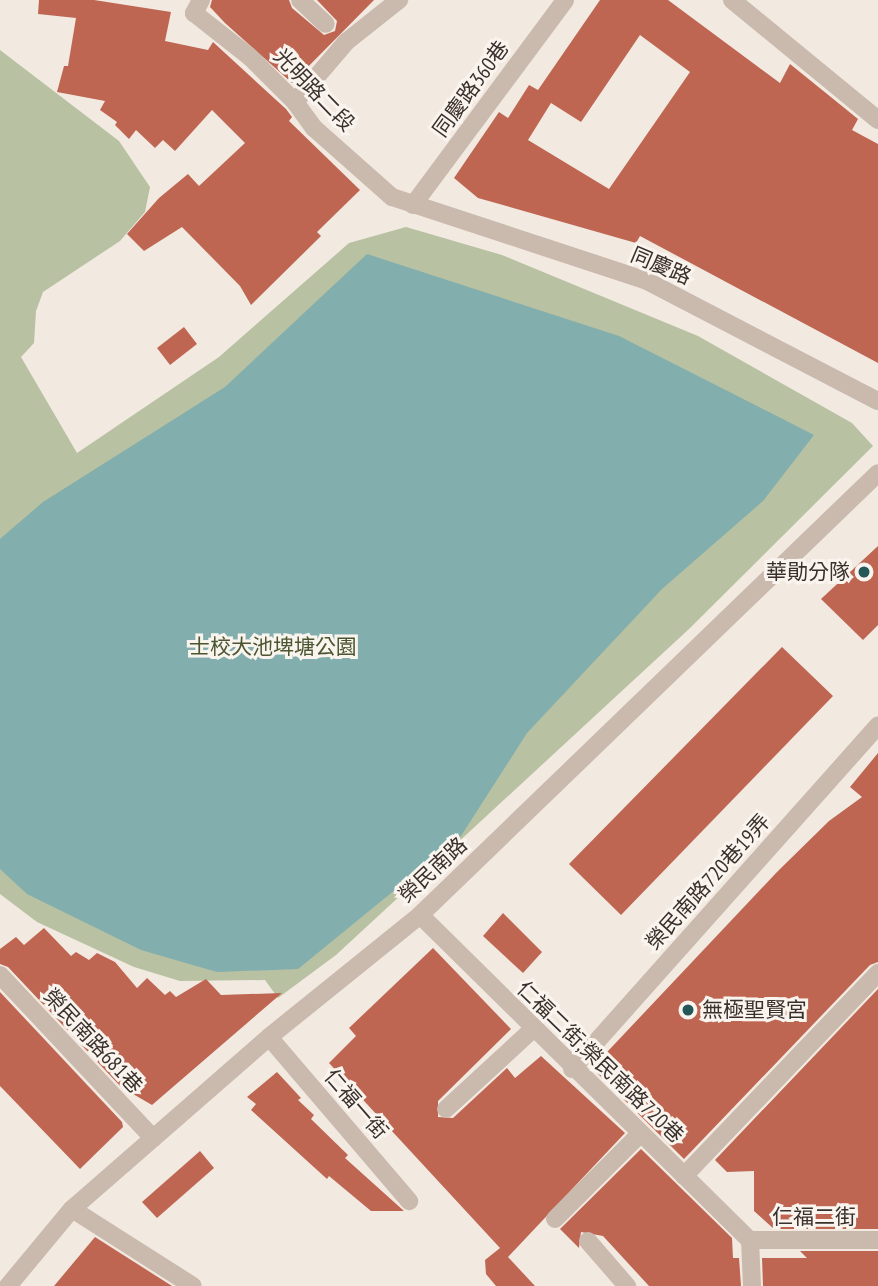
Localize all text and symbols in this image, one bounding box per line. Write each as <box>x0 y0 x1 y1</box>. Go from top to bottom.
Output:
street label: 同慶路360巷 <box>428 36 514 142</box>
street label: 光明路二段 <box>268 43 360 137</box>
street label: 同慶路 <box>627 242 695 290</box>
place label: 華勛分隊 <box>766 559 850 585</box>
marker: 華勛分隊 <box>856 564 872 580</box>
park label: 士校大池埤塘公園 <box>189 634 357 660</box>
street label: 榮民南路720巷19弄 <box>641 809 775 955</box>
street label: 榮民南路 <box>394 832 472 908</box>
street label: 仁福二街;榮民南路720巷 <box>511 976 689 1148</box>
street label: 榮民南路681巷 <box>38 984 148 1098</box>
place label: 無極聖賢宮 <box>702 997 807 1023</box>
marker: 無極聖賢宮 <box>680 1002 696 1018</box>
street label: 仁福一街 <box>319 1064 393 1144</box>
street label: 仁福二街 <box>772 1204 856 1230</box>

